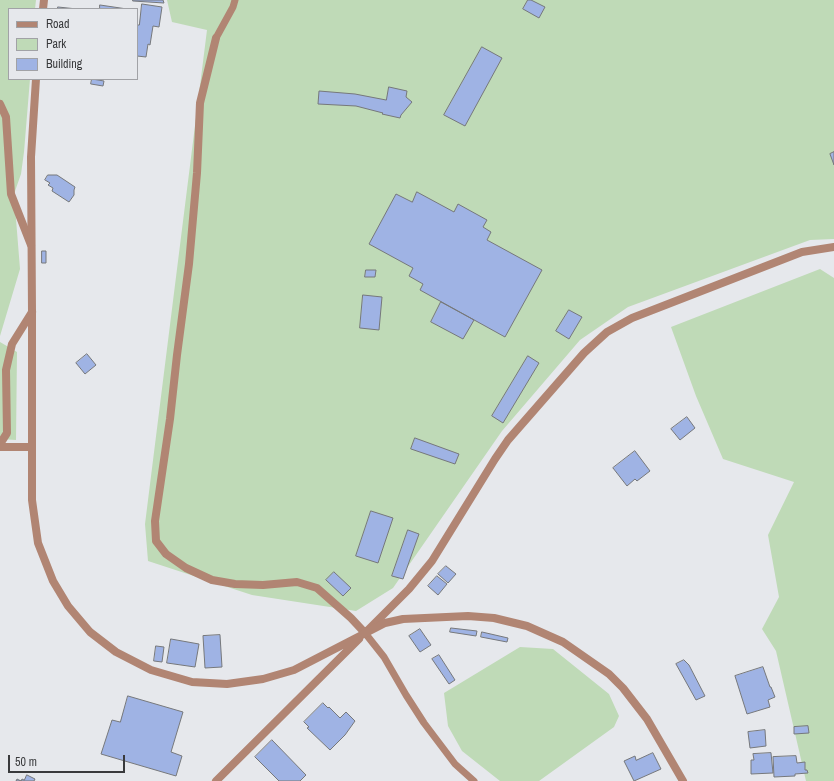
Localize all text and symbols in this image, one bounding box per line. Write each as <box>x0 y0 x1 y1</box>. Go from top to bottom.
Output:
legend <box>8 8 138 80</box>
text: Road <box>46 16 70 32</box>
text: Park <box>46 36 66 52</box>
text: Building <box>46 56 82 72</box>
scale bar <box>10 747 127 773</box>
text: 50 m <box>15 754 37 770</box>

